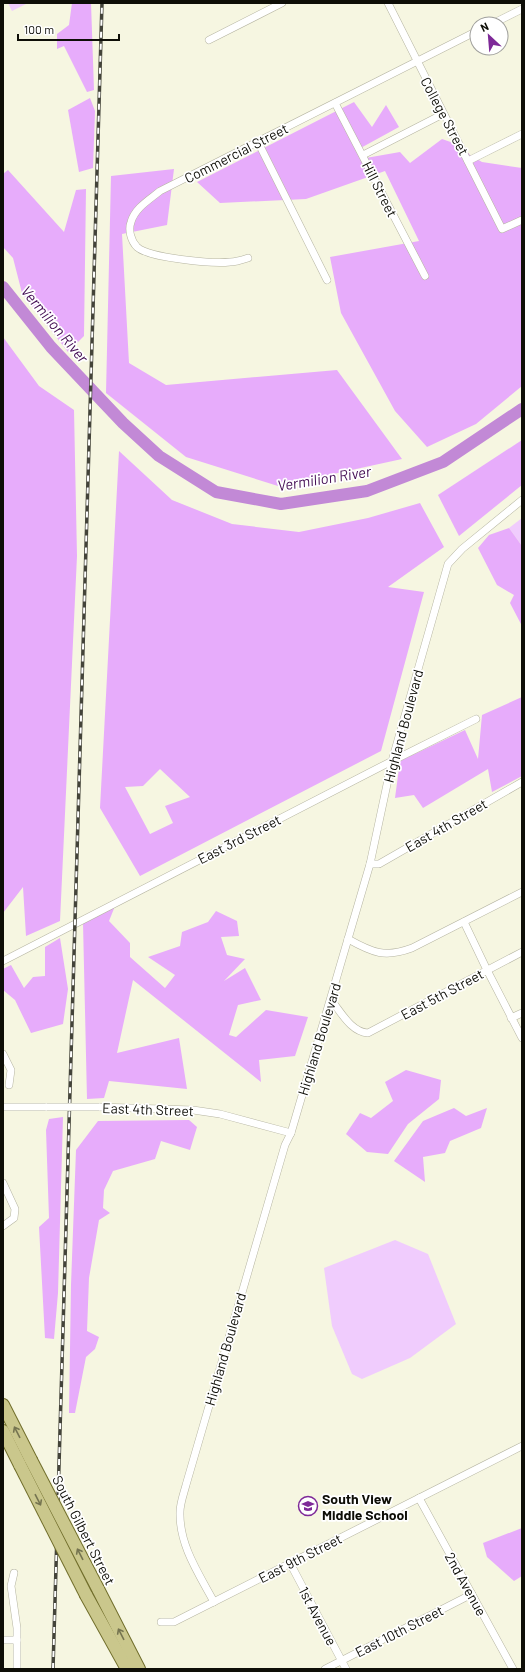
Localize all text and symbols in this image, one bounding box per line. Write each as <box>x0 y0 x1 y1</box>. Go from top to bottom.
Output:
scale bar <box>18 16 119 42</box>
north arrow <box>469 16 509 56</box>
text: N <box>478 19 491 34</box>
text: 100 m <box>24 22 54 36</box>
street label: College Street <box>417 74 473 158</box>
street label: Commercial Street <box>181 120 291 186</box>
street label: Hill Street <box>359 158 401 220</box>
water label: Vermilion River <box>18 282 93 367</box>
water label: Vermilion River <box>276 462 373 494</box>
street label: Highland Boulevard <box>380 667 426 785</box>
street label: East 4th Street <box>402 795 490 855</box>
street label: East 3rd Street <box>195 811 283 867</box>
street label: East 5th Street <box>398 965 486 1023</box>
street label: Highland Boulevard <box>294 981 344 1097</box>
street label: East 4th Street <box>102 1099 194 1119</box>
street label: Highland Boulevard <box>201 1291 249 1407</box>
one-way arrow <box>13 1426 20 1438</box>
street label: South Gilbert Street <box>49 1472 119 1588</box>
place label: South View Middle School <box>322 1490 408 1523</box>
one-way arrow <box>35 1494 42 1506</box>
school or university icon: South View Middle School <box>297 1495 319 1517</box>
street label: East 9th Street <box>256 1530 344 1586</box>
one-way arrow <box>76 1548 83 1560</box>
street label: 2nd Avenue <box>442 1549 490 1619</box>
street label: 1st Avenue <box>295 1584 341 1648</box>
street label: East 10th Street <box>352 1601 446 1661</box>
one-way arrow <box>117 1629 124 1641</box>

